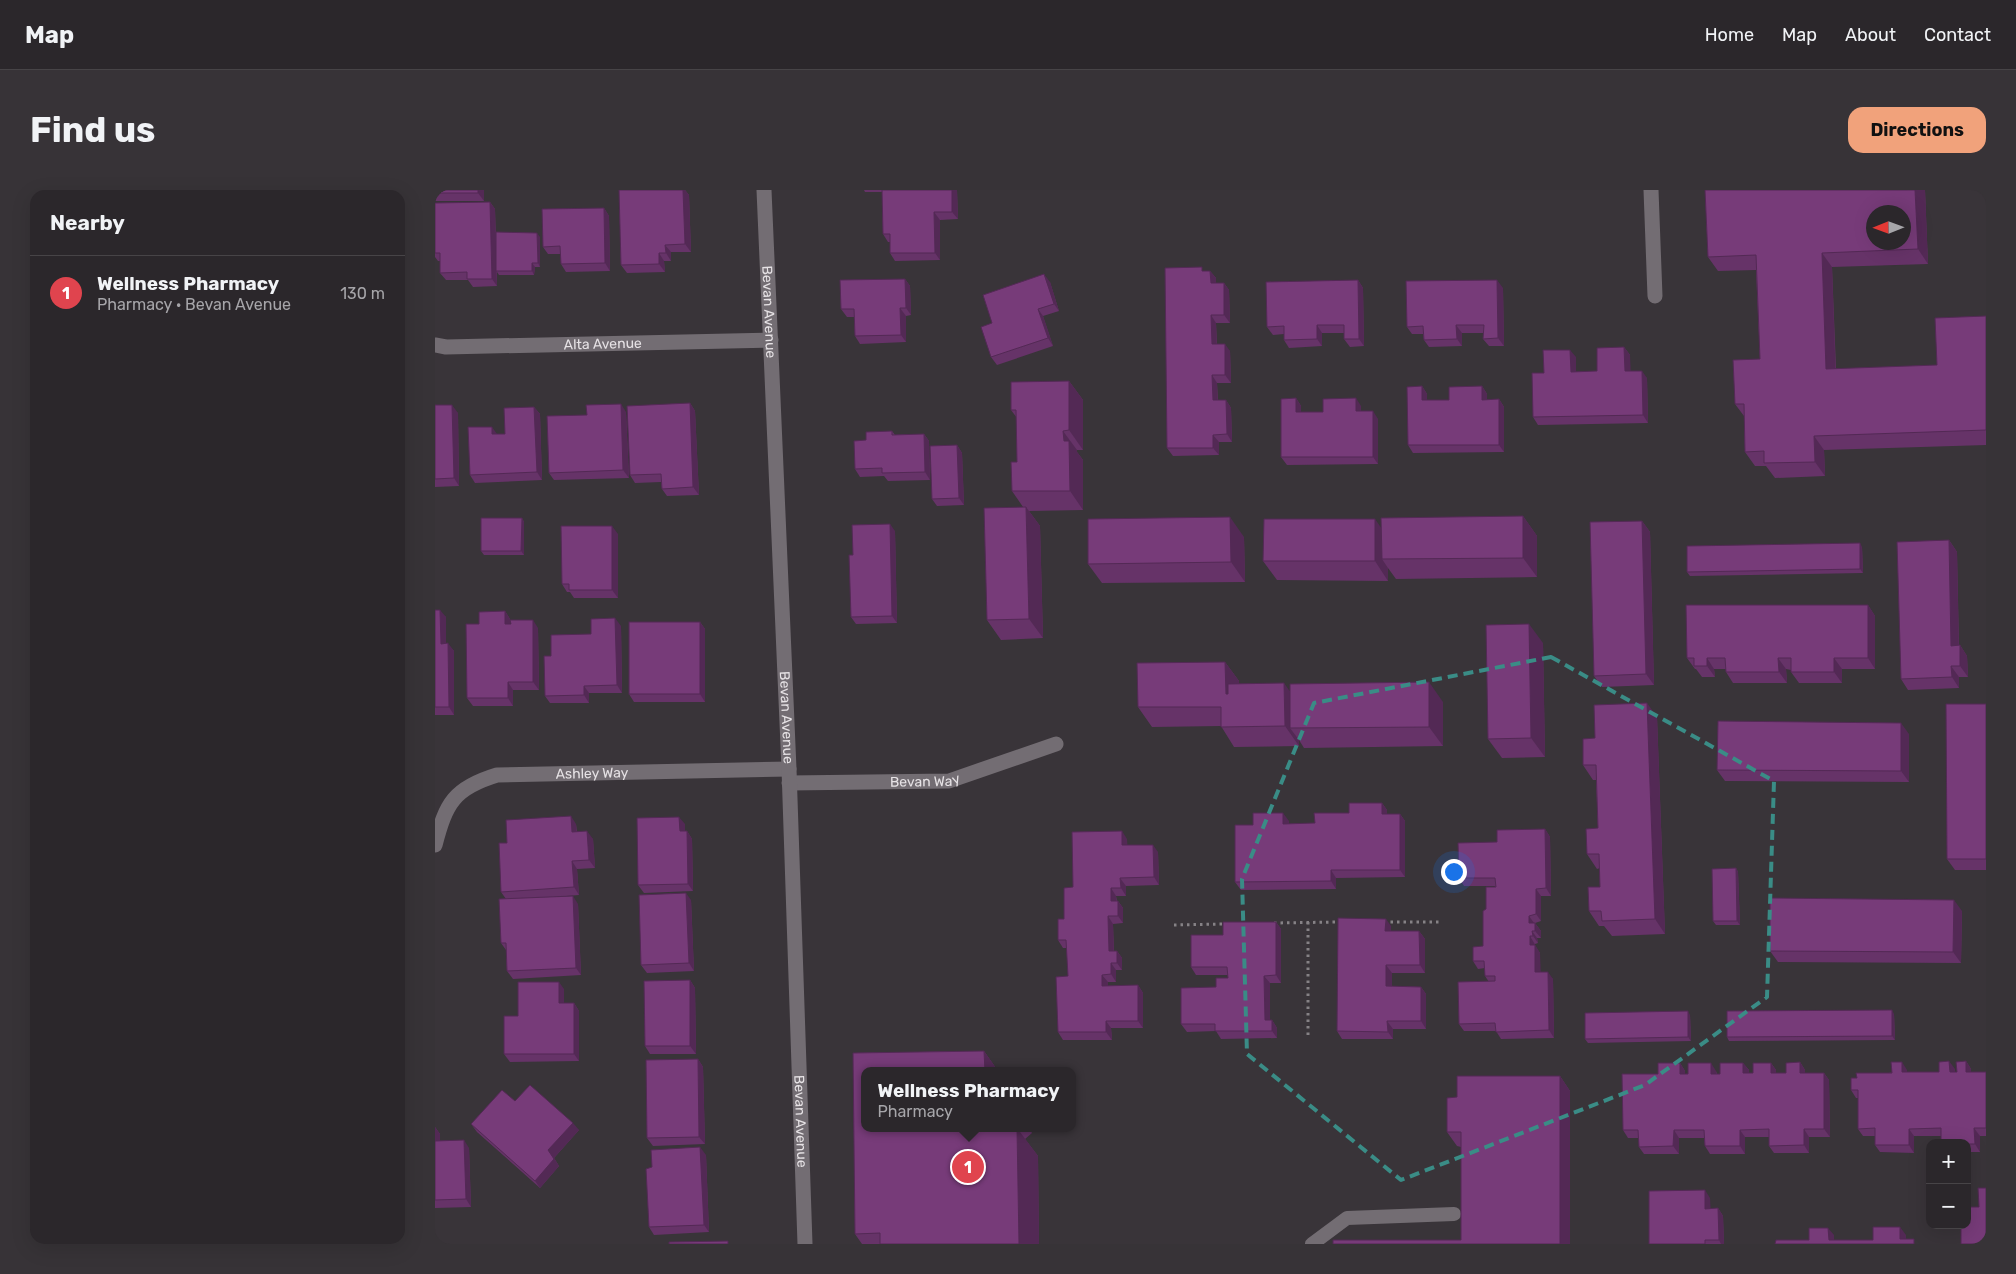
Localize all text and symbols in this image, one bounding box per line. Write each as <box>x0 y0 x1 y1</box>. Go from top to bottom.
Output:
text: Map <box>25 21 74 49</box>
text: Home <box>1705 24 1754 46</box>
text: Map <box>1782 24 1817 46</box>
text: About <box>1845 24 1896 46</box>
text: Contact <box>1924 24 1991 46</box>
button: Directions <box>1848 107 1986 153</box>
text: Find us <box>30 109 155 151</box>
north arrow <box>1866 205 1911 250</box>
text: Nearby <box>50 210 125 235</box>
street label: Bevan Avenue <box>758 265 779 359</box>
text: Wellness Pharmacy <box>97 272 279 295</box>
text: 1 <box>62 284 70 303</box>
text: 130 m <box>340 284 385 303</box>
text: Pharmacy · Bevan Avenue <box>97 295 291 314</box>
street label: Alta Avenue <box>564 335 642 353</box>
street label: Bevan Avenue <box>776 671 797 764</box>
street label: Ashley Way <box>555 764 629 783</box>
street label: Bevan Way <box>890 770 963 791</box>
your location <box>1441 859 1467 885</box>
popup <box>861 1067 1076 1132</box>
street label: Bevan Avenue <box>790 1075 810 1168</box>
text: Wellness Pharmacy <box>877 1079 1060 1102</box>
text: Pharmacy <box>877 1102 953 1121</box>
map controls <box>1926 1139 1971 1229</box>
button: + <box>1926 1139 1971 1184</box>
pin: 1 <box>952 1148 984 1186</box>
button: − <box>1926 1184 1971 1229</box>

